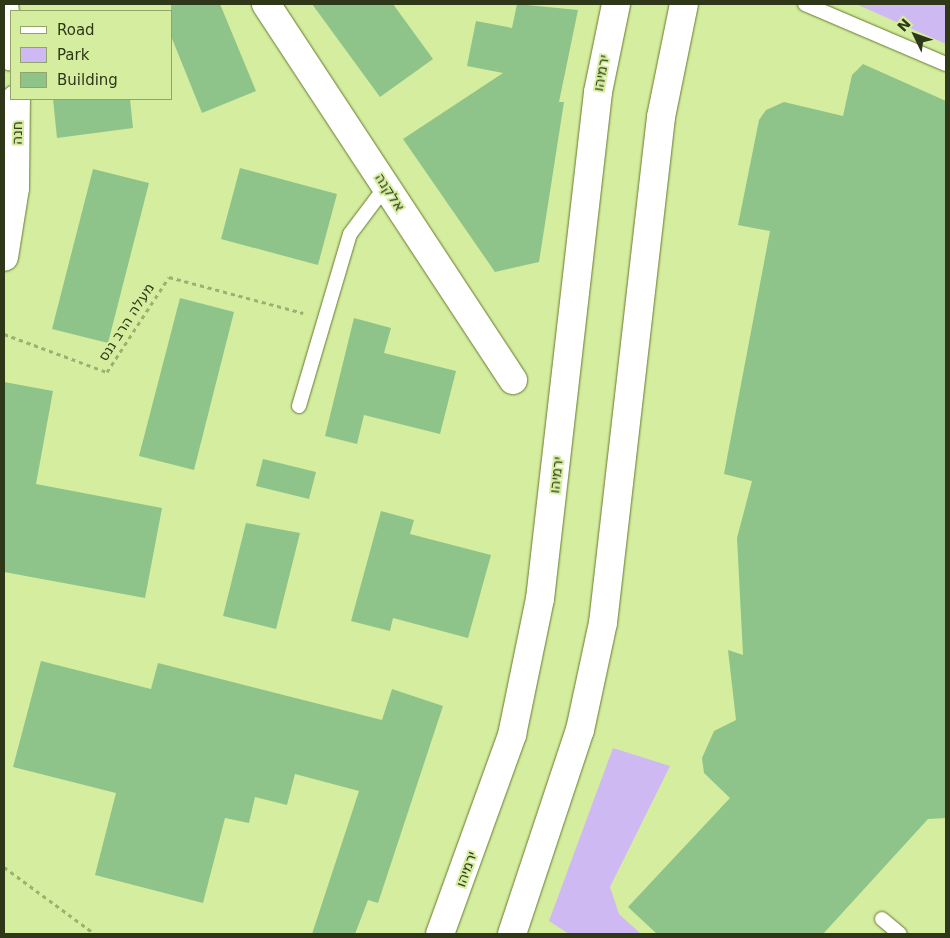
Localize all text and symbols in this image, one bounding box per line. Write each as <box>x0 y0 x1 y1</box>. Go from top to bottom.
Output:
legend <box>10 10 172 100</box>
north arrow <box>890 10 940 60</box>
text: N <box>894 15 914 35</box>
text: Road <box>57 21 95 39</box>
text: Park <box>57 46 89 64</box>
street label: ירמיהו <box>590 54 612 92</box>
text: Building <box>57 71 118 89</box>
street label: חנה <box>8 121 26 145</box>
street label: אלקנה <box>372 170 408 214</box>
street label: מעלה הרב ננס <box>95 280 157 364</box>
street label: ירמיהו <box>546 456 566 494</box>
street label: ירמיהו <box>452 849 480 889</box>

